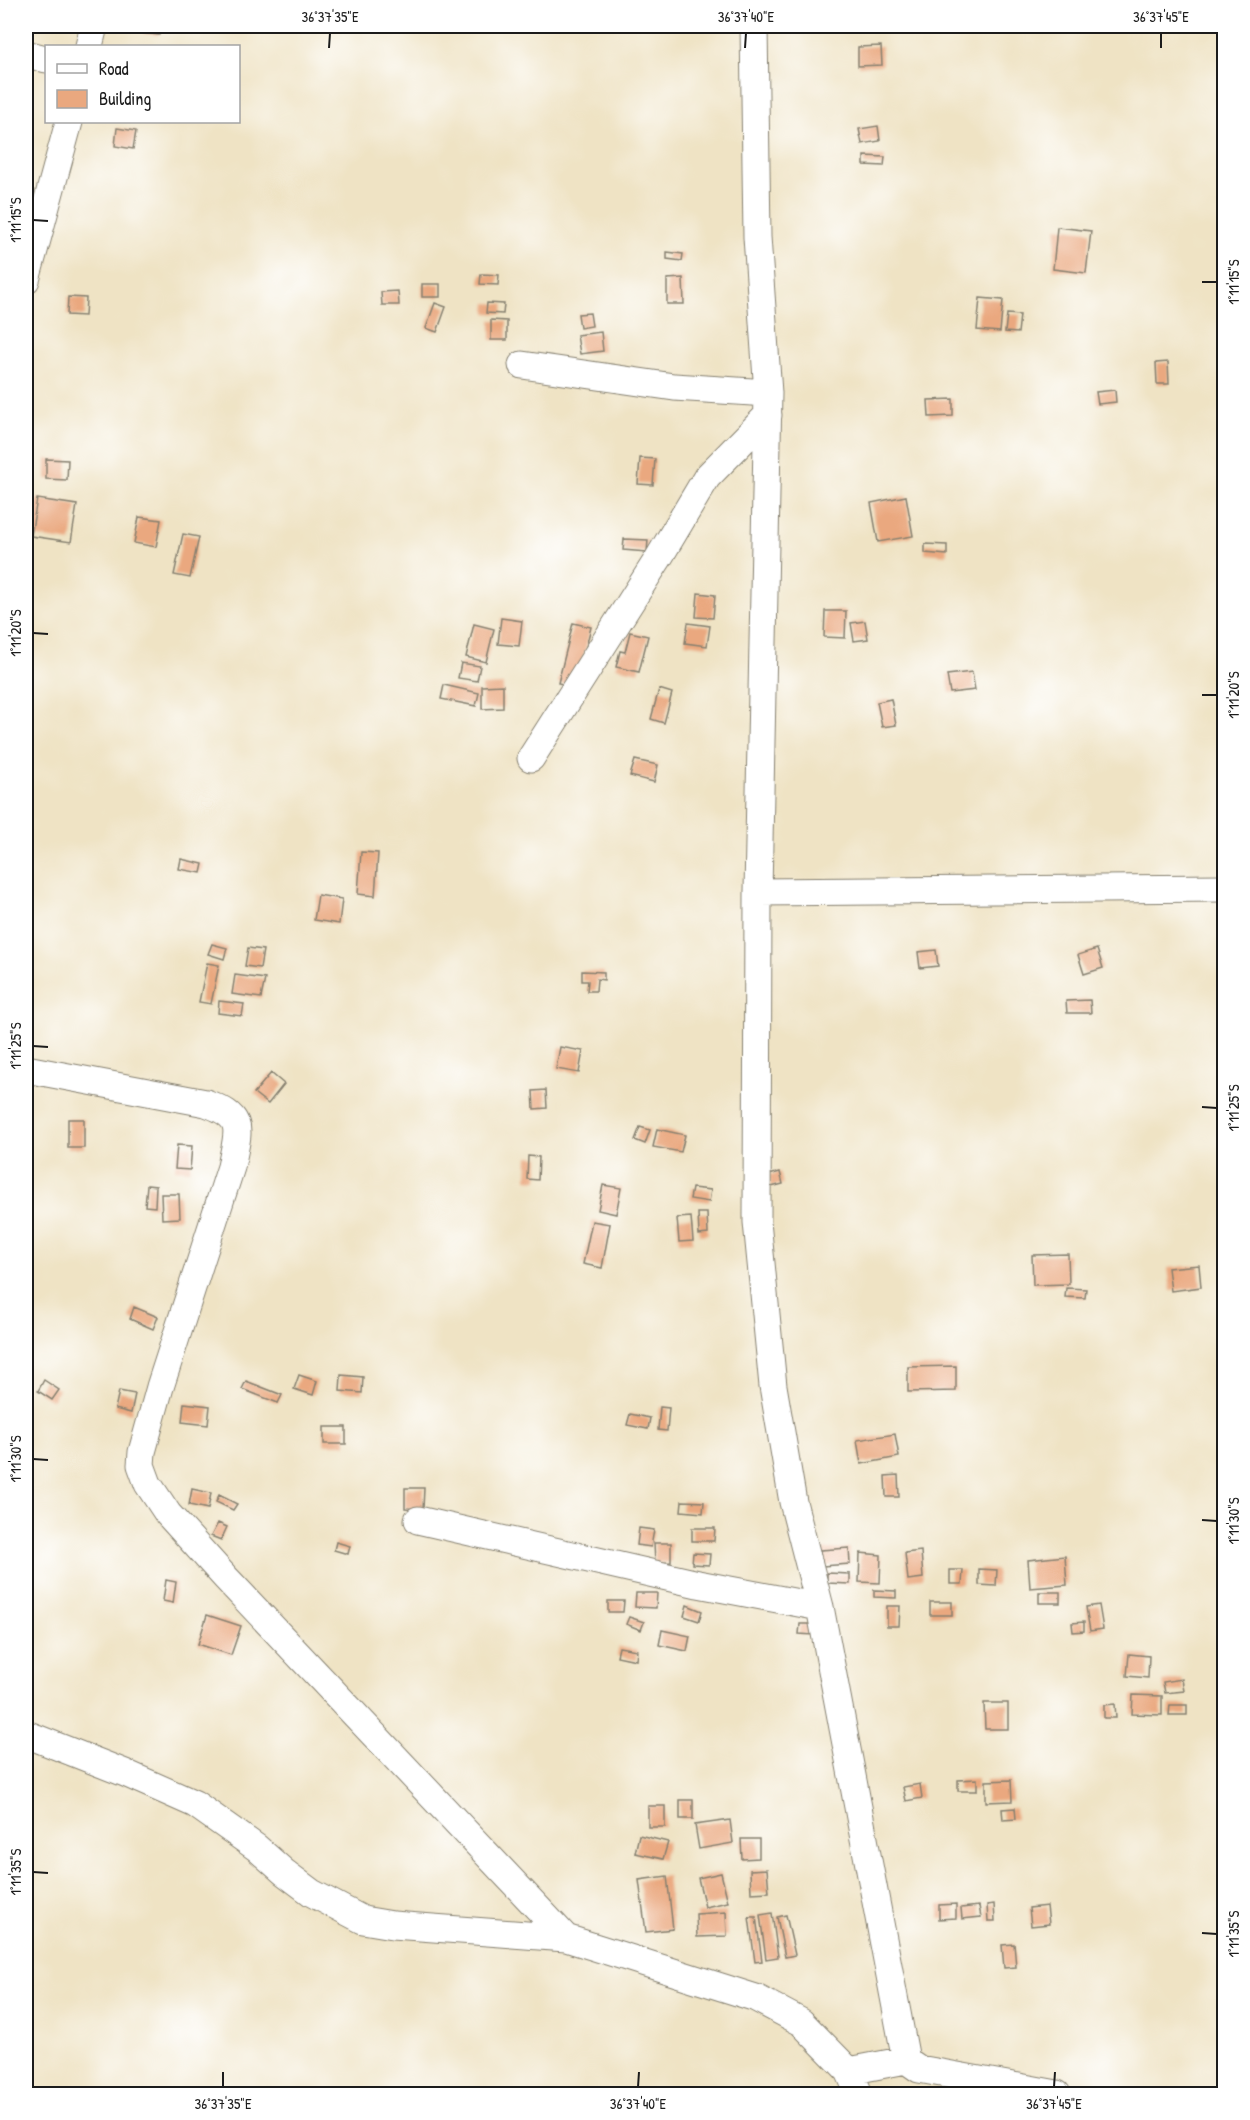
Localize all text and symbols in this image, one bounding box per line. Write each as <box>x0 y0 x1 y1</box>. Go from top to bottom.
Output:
text: 36°37'35"E <box>301 6 359 27</box>
text: 36°37'40"E <box>718 6 775 27</box>
text: 36°37'45"E <box>1133 6 1189 27</box>
legend <box>45 45 240 123</box>
text: Road <box>99 56 129 81</box>
text: Building <box>99 86 151 111</box>
text: 1°11'15"S <box>5 197 26 243</box>
text: 1°11'15"S <box>1223 259 1244 305</box>
text: 1°11'20"S <box>5 609 26 657</box>
text: 1°11'20"S <box>1223 671 1244 719</box>
text: 1°11'25"S <box>5 1022 26 1070</box>
text: 1°11'25"S <box>1223 1084 1244 1132</box>
text: 1°11'30"S <box>5 1435 26 1483</box>
text: 1°11'30"S <box>1223 1497 1244 1545</box>
text: 1°11'35"S <box>5 1849 26 1895</box>
text: 1°11'35"S <box>1223 1911 1244 1957</box>
text: 36°37'35"E <box>194 2093 252 2114</box>
text: 36°37'40"E <box>610 2093 667 2114</box>
text: 36°37'45"E <box>1026 2093 1082 2114</box>

